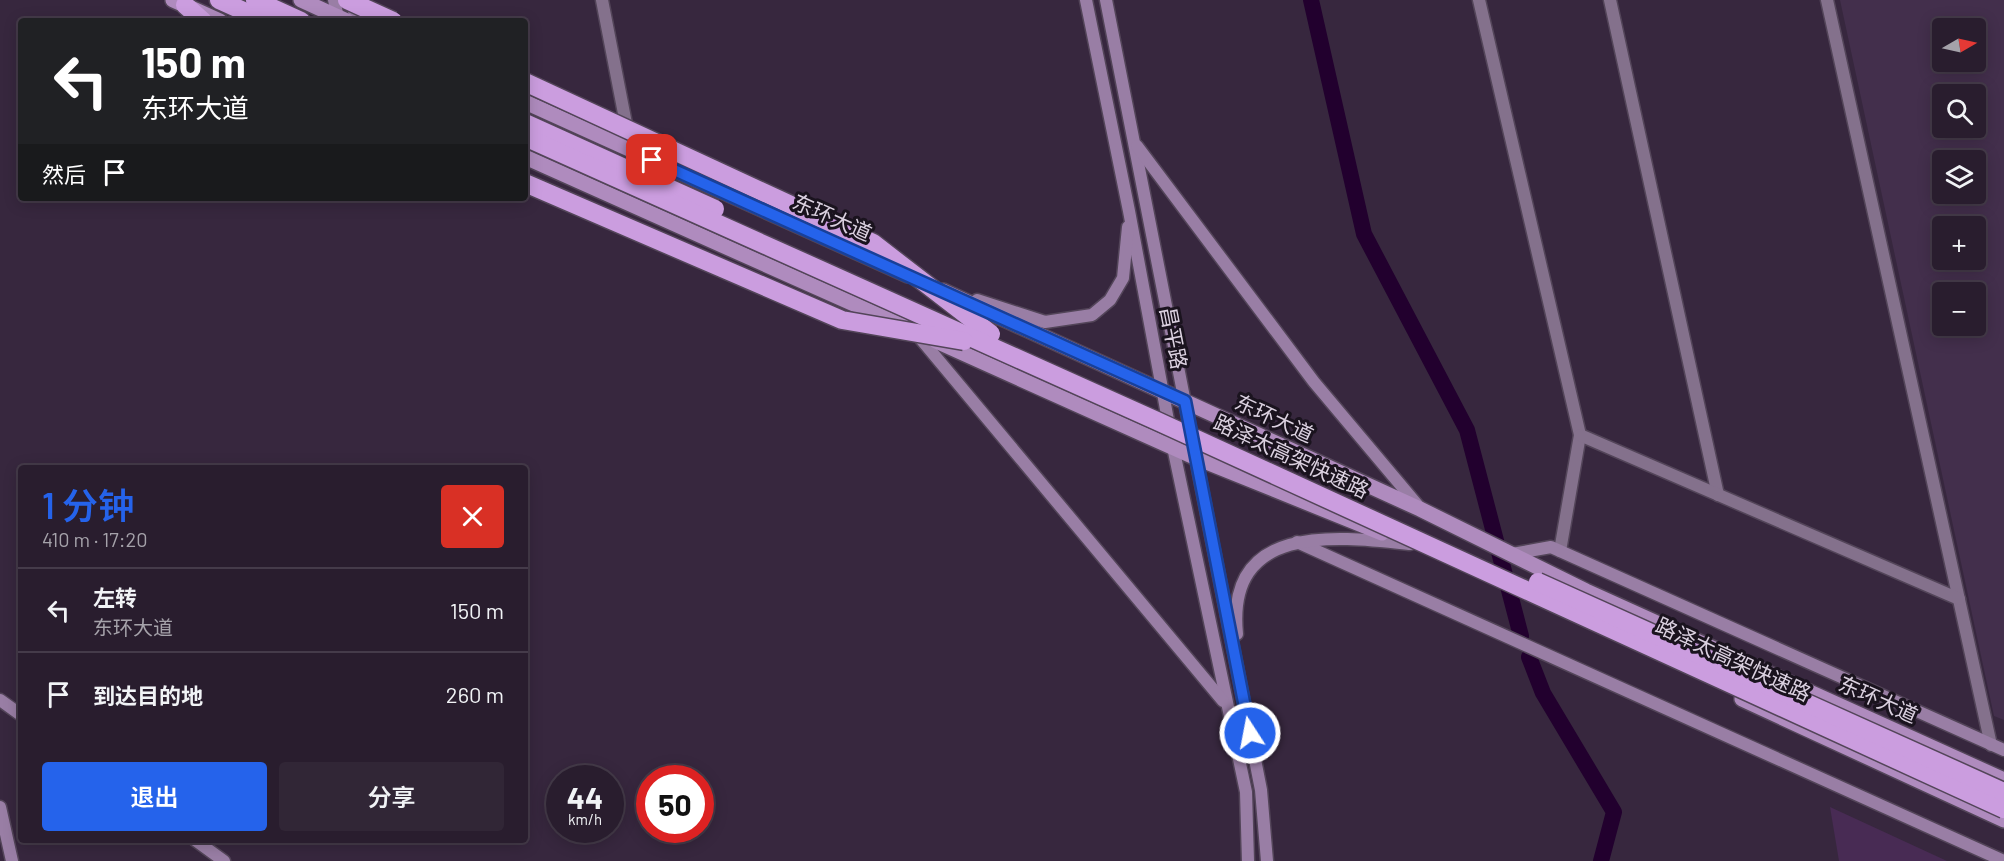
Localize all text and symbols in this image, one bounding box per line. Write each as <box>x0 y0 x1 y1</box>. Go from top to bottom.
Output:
north arrow <box>1932 18 1986 72</box>
map controls <box>1932 18 1986 336</box>
text: 150 m <box>141 36 246 86</box>
icon: left <box>42 42 120 120</box>
button: search <box>1932 84 1986 138</box>
text: 东环大道 <box>141 91 249 123</box>
pin <box>626 134 677 185</box>
icon: arrive <box>635 143 668 176</box>
button: layers <box>1932 150 1986 204</box>
icon: arrive <box>98 156 131 189</box>
text: 然后 <box>42 161 86 187</box>
street label: 东环大道 <box>789 188 876 245</box>
button: + <box>1932 216 1986 270</box>
button: − <box>1932 282 1986 336</box>
street label: 昌平路 <box>1156 304 1193 371</box>
street label: 东环大道 <box>1231 389 1318 447</box>
street label: 路泽太高架快速路 <box>1210 409 1373 502</box>
text: 1 分钟 <box>42 483 134 526</box>
button: close <box>441 485 504 548</box>
text: 410 m · 17:20 <box>42 527 147 551</box>
text: 左转 <box>93 584 137 610</box>
icon: left <box>42 594 75 627</box>
text: 150 m <box>450 597 504 623</box>
street label: 路泽太高架快速路 <box>1652 612 1815 705</box>
text: 东环大道 <box>93 615 173 639</box>
street label: 东环大道 <box>1835 670 1922 727</box>
icon: arrive <box>42 678 75 711</box>
text: 260 m <box>446 681 504 707</box>
text: 到达目的地 <box>93 682 203 708</box>
position arrow <box>1218 701 1282 765</box>
button: 退出 <box>42 762 267 831</box>
button: 分享 <box>279 762 504 831</box>
speed limit sign: 50 <box>636 765 714 843</box>
text: 44 <box>567 779 603 815</box>
text: km/h <box>568 810 602 828</box>

